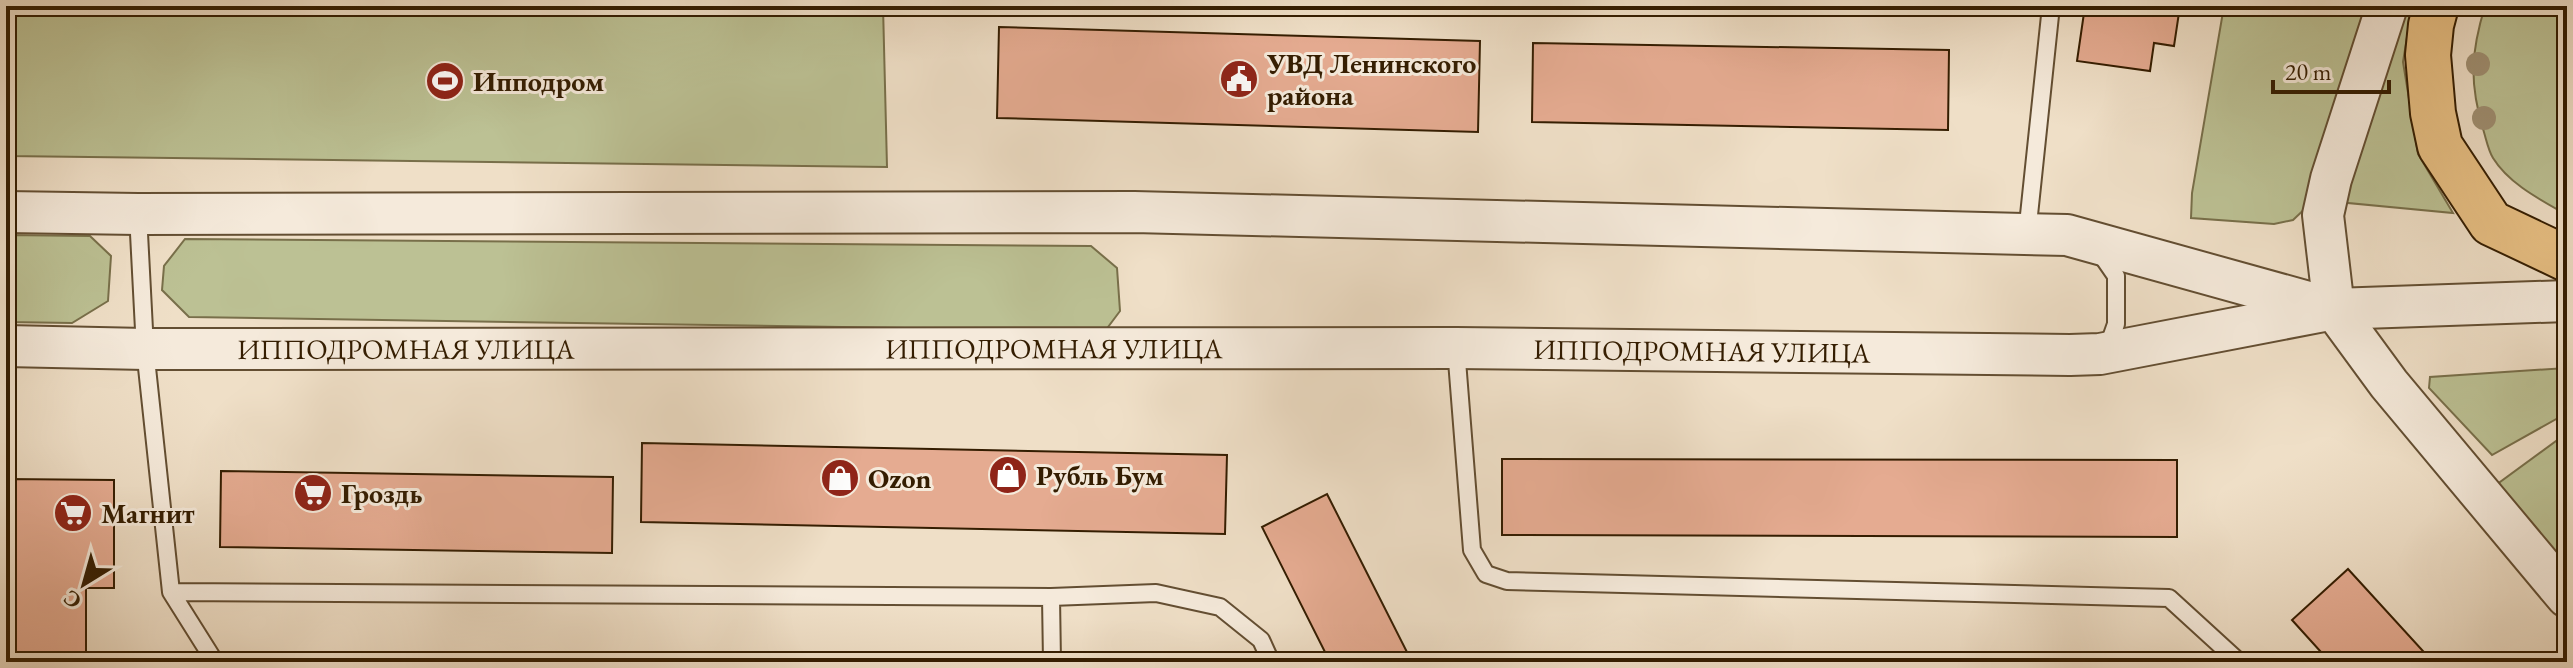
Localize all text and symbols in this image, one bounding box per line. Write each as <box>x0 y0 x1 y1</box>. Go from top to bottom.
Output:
scale bar <box>2273 44 2389 94</box>
place label: УВД Ленинского района <box>1266 45 1476 113</box>
text: 20 m <box>2285 56 2332 87</box>
public building icon: УВД Ленинского района <box>1218 58 1260 100</box>
sports icon: Ипподром <box>424 60 466 102</box>
place label: Ипподром <box>473 63 604 99</box>
street label: ИППОДРОМНАЯ УЛИЦА <box>885 330 1223 366</box>
street label: ИППОДРОМНАЯ УЛИЦА <box>237 331 575 367</box>
street label: ИППОДРОМНАЯ УЛИЦА <box>1533 331 1871 371</box>
shop icon: Рубль Бум <box>987 454 1029 496</box>
shop icon: Ozon <box>819 457 861 499</box>
place label: Рубль Бум <box>1036 457 1164 493</box>
place label: Ozon <box>868 460 932 496</box>
supermarket icon: Гроздь <box>292 472 334 514</box>
place label: Гроздь <box>341 475 422 511</box>
supermarket icon: Магнит <box>52 492 94 534</box>
place label: Магнит <box>101 495 195 531</box>
north arrow <box>44 544 124 624</box>
text: С <box>57 583 87 616</box>

